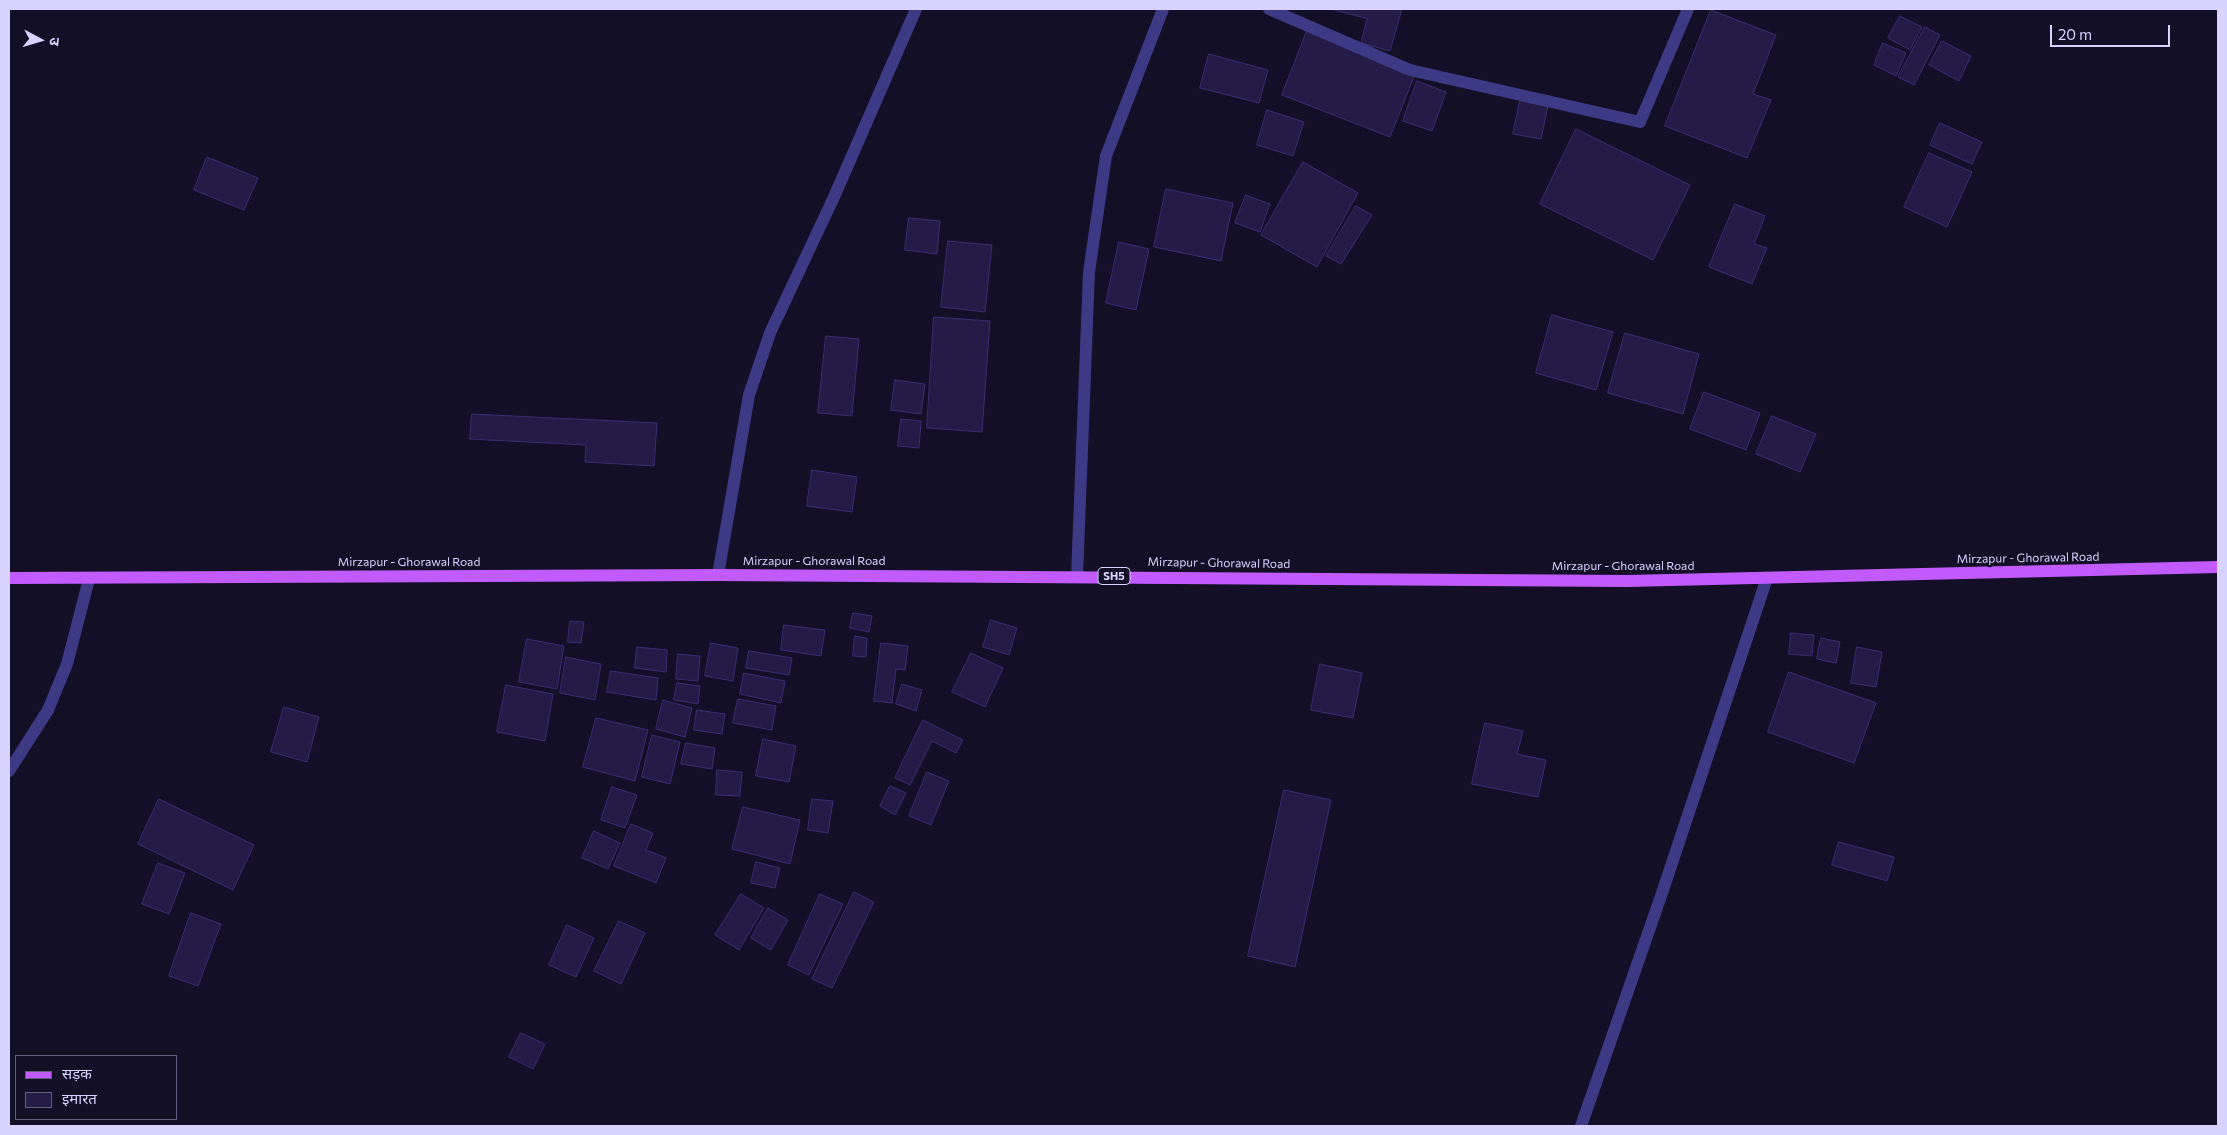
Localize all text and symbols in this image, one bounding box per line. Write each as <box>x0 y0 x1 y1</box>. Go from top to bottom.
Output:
north arrow <box>15 15 65 65</box>
scale bar <box>2052 15 2172 47</box>
text: 20 m <box>2058 25 2092 43</box>
text: उ <box>47 37 64 47</box>
street label: Mirzapur - Ghorawal Road <box>1957 550 2099 566</box>
street label: Mirzapur - Ghorawal Road <box>743 554 885 568</box>
street label: Mirzapur - Ghorawal Road <box>338 555 480 569</box>
street label: Mirzapur - Ghorawal Road <box>1148 555 1290 571</box>
street label: Mirzapur - Ghorawal Road <box>1552 559 1694 573</box>
road number: SH5 <box>1098 568 1130 584</box>
legend <box>15 1055 178 1120</box>
text: सड़क <box>62 1064 92 1082</box>
text: इमारत <box>62 1089 97 1107</box>

